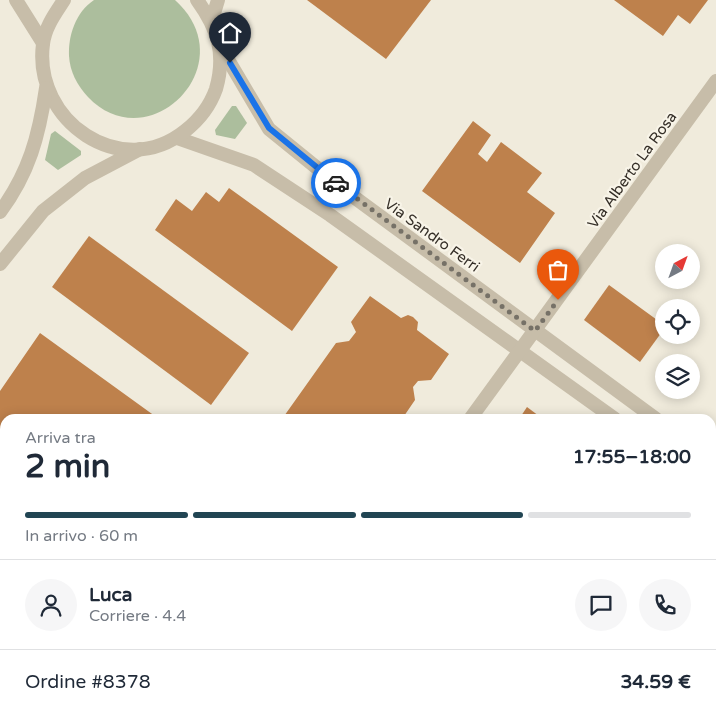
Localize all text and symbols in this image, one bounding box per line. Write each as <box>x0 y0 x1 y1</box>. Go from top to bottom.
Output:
pin <box>209 12 251 63</box>
icon: home <box>216 19 244 47</box>
street label: Via Alberto La Rosa <box>584 108 680 232</box>
courier <box>311 158 361 208</box>
icon: car <box>322 169 350 197</box>
street label: Via Sandro Ferri <box>381 194 483 276</box>
north arrow <box>655 244 700 289</box>
map controls <box>655 244 700 399</box>
pin <box>537 249 579 300</box>
icon: bag <box>544 256 572 284</box>
button: locate <box>655 299 700 344</box>
button: layers <box>655 354 700 399</box>
text: Arriva tra <box>25 428 96 448</box>
text: 17:55–18:00 <box>573 446 691 468</box>
text: 2 min <box>25 448 110 486</box>
text: In arrivo · 60 m <box>25 526 138 546</box>
button: person <box>25 579 77 631</box>
button: chat <box>575 579 627 631</box>
button: phone <box>639 579 691 631</box>
text: Luca <box>89 584 132 606</box>
text: Corriere · 4.4 <box>89 606 186 626</box>
text: Ordine #8378 <box>25 671 151 693</box>
text: 34.59 € <box>620 671 691 693</box>

